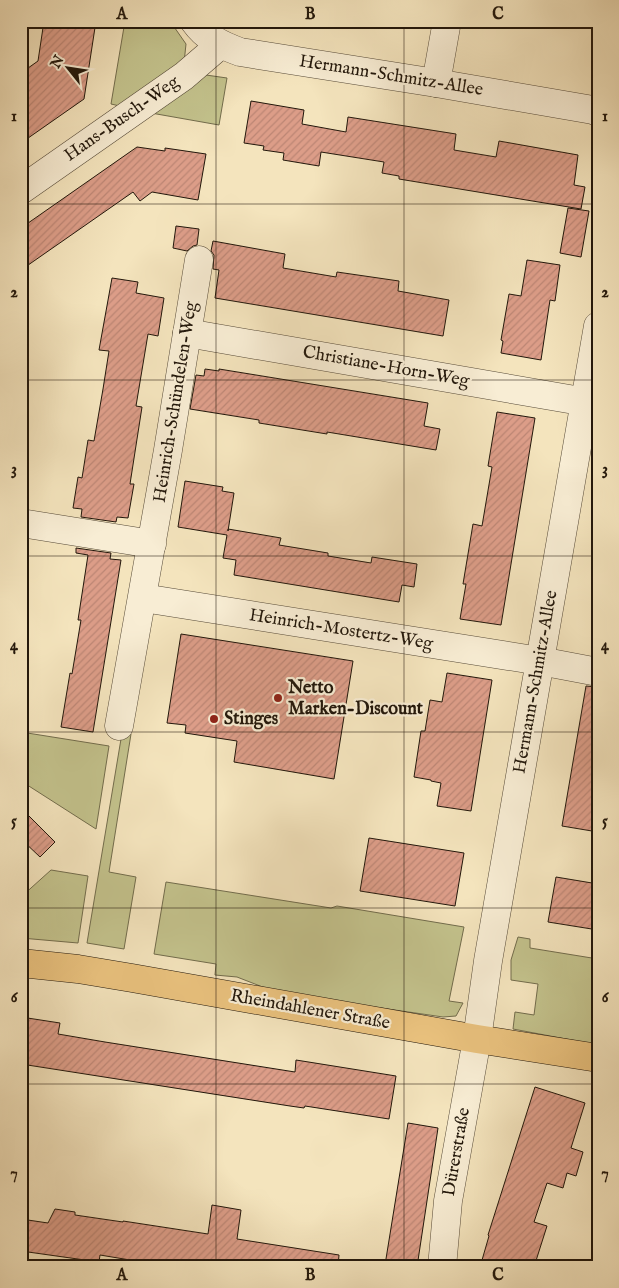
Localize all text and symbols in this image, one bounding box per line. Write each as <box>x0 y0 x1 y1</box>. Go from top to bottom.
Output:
text: A <box>116 5 129 25</box>
text: B <box>305 5 316 25</box>
text: C <box>492 5 504 25</box>
north arrow <box>42 42 92 92</box>
street label: Hermann-Schmitz-Allee <box>297 50 485 102</box>
text: N <box>46 52 68 73</box>
street label: Hans-Busch-Weg <box>60 71 184 167</box>
text: 1 <box>11 107 17 127</box>
text: 1 <box>602 107 608 127</box>
text: 2 <box>10 283 18 303</box>
text: 2 <box>601 283 609 303</box>
street label: Heinrich-Schündelen-Weg <box>149 300 203 504</box>
street label: Christiane-Horn-Weg <box>301 341 471 393</box>
text: 3 <box>11 460 17 480</box>
text: 3 <box>602 460 608 480</box>
street label: Hermann-Schmitz-Allee <box>509 588 563 776</box>
street label: Heinrich-Mostertz-Weg <box>247 604 435 656</box>
text: 4 <box>10 636 19 656</box>
text: 4 <box>601 636 610 656</box>
place label: Netto Marken-Discount <box>287 677 424 721</box>
marker: Netto Marken-Discount <box>272 692 284 704</box>
place label: Stinges <box>224 708 279 731</box>
marker: Stinges <box>208 713 220 725</box>
text: 5 <box>11 812 17 832</box>
text: 5 <box>602 812 608 832</box>
street label: Rheindahlener Straße <box>228 985 392 1035</box>
text: 6 <box>11 988 19 1008</box>
text: 6 <box>602 988 610 1008</box>
street label: Dürerstraße <box>438 1106 476 1198</box>
text: 7 <box>10 1164 18 1184</box>
text: 7 <box>601 1164 609 1184</box>
text: A <box>116 1266 129 1286</box>
text: B <box>305 1266 316 1286</box>
text: C <box>492 1266 504 1286</box>

